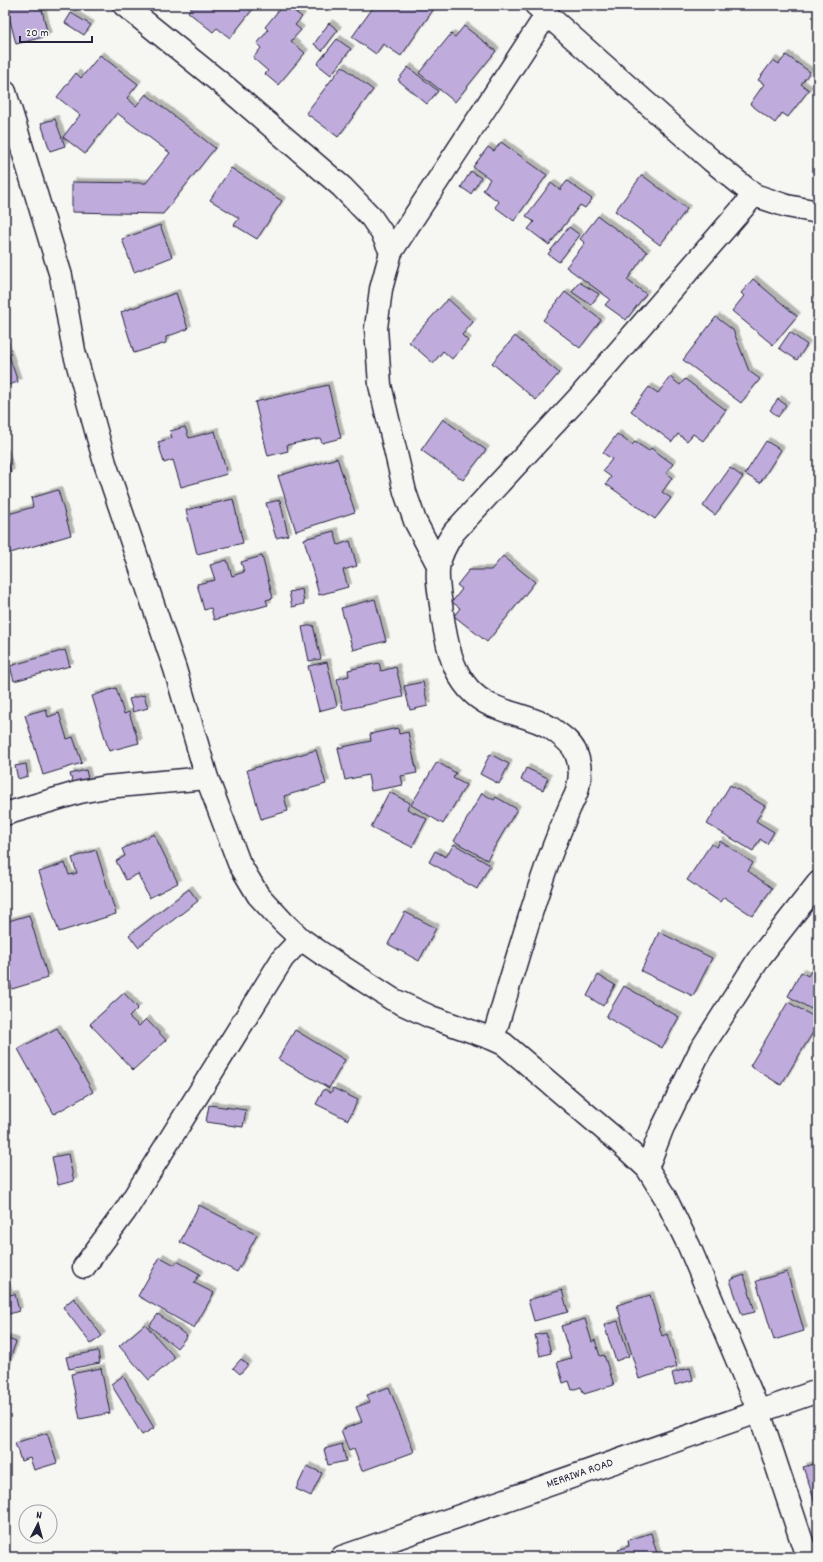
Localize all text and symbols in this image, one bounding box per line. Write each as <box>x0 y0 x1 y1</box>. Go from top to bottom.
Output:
scale bar <box>20 18 92 44</box>
text: 20 m <box>26 25 49 42</box>
street label: MERRIWA ROAD <box>544 1455 616 1493</box>
north arrow <box>18 1504 58 1544</box>
text: N <box>35 1508 43 1524</box>

